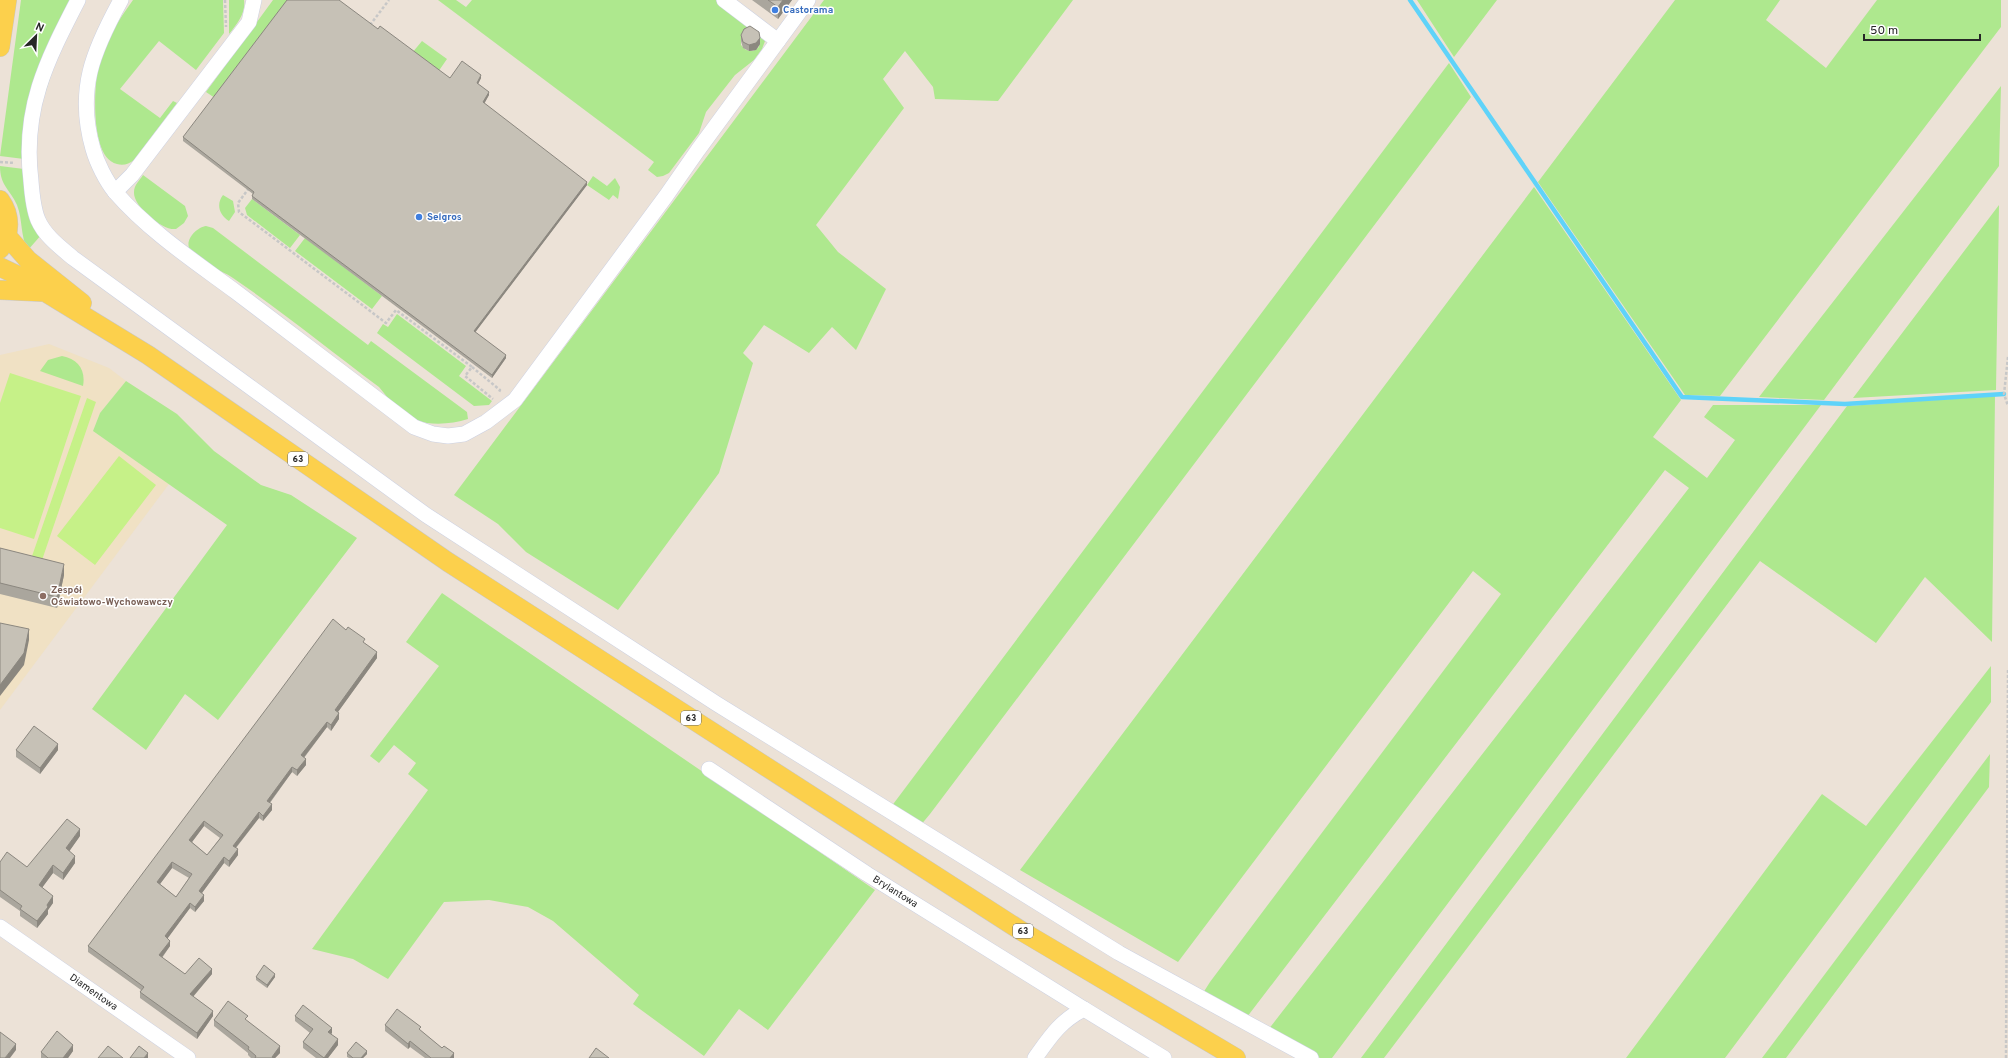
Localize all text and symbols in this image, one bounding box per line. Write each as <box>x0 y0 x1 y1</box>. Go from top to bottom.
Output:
place label: Castorama <box>783 4 833 17</box>
marker: Castorama <box>770 5 780 15</box>
north arrow <box>16 16 56 56</box>
scale bar <box>1864 16 1980 42</box>
text: N <box>33 20 46 36</box>
text: 50 m <box>1870 23 1898 39</box>
place label: Selgros <box>427 211 462 224</box>
marker: Selgros <box>414 212 424 222</box>
road number: 63 <box>288 452 308 466</box>
place label: Zespół Oświatowo-Wychowawczy <box>51 584 173 609</box>
marker: Zespół Oświatowo-Wychowawczy <box>38 591 48 601</box>
road number: 63 <box>681 711 701 725</box>
street label: Brylantowa <box>870 873 920 911</box>
road number: 63 <box>1013 924 1033 938</box>
street label: Diamentowa <box>67 971 120 1013</box>

